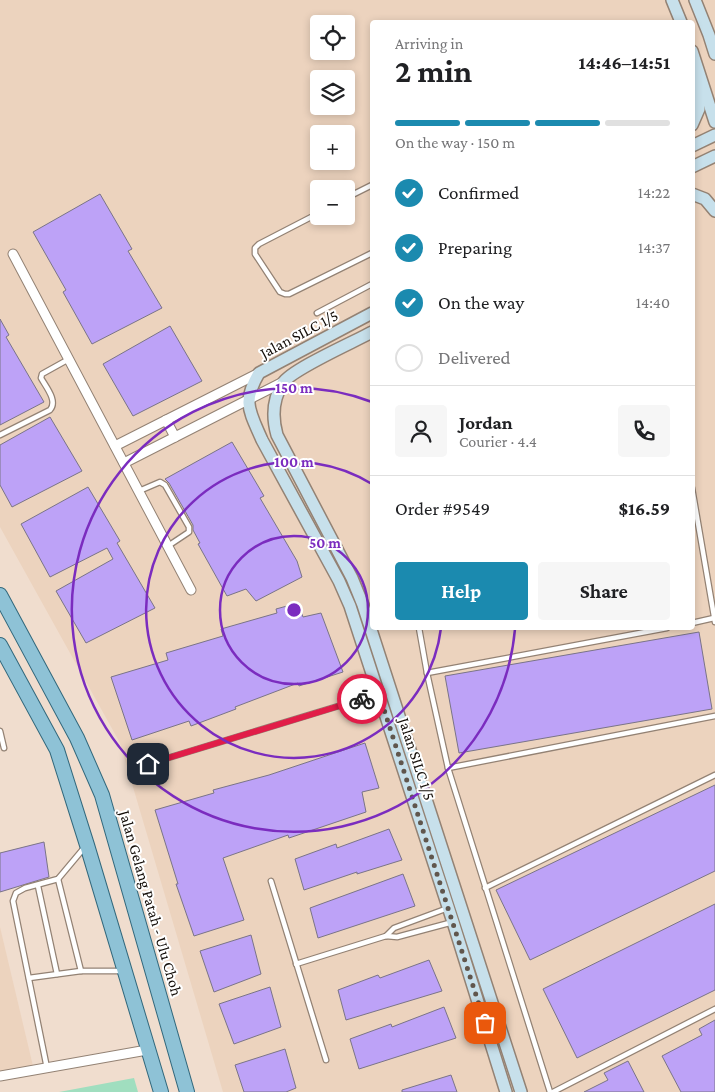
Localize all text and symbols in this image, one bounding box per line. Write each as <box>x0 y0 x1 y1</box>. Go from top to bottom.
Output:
map controls <box>310 15 355 225</box>
button: locate <box>310 15 355 60</box>
text: Arriving in <box>395 35 463 52</box>
text: 14:46–14:51 <box>579 52 670 73</box>
text: 2 min <box>395 53 472 89</box>
button: layers <box>310 70 355 115</box>
button: + <box>310 125 355 170</box>
text: On the way · 150 m <box>395 134 515 151</box>
icon: check <box>395 179 423 207</box>
button: − <box>310 180 355 225</box>
text: Confirmed <box>438 182 519 203</box>
text: 14:22 <box>638 184 670 201</box>
icon: check <box>395 234 423 262</box>
text: Preparing <box>438 237 512 258</box>
text: 14:37 <box>638 239 670 256</box>
icon: check <box>395 289 423 317</box>
text: On the way <box>438 292 524 313</box>
text: 14:40 <box>636 294 670 311</box>
street label: Jalan SILC 1/5 <box>255 306 341 363</box>
text: Delivered <box>438 347 511 368</box>
text: 150 m <box>275 380 313 396</box>
button: person <box>395 405 447 457</box>
button: phone <box>618 405 670 457</box>
text: Jordan <box>459 412 513 433</box>
text: Courier · 4.4 <box>459 433 537 450</box>
text: 100 m <box>274 454 314 470</box>
text: Order #9549 <box>395 498 490 519</box>
text: $16.59 <box>618 498 670 519</box>
text: 50 m <box>309 535 341 551</box>
button: Help <box>395 562 528 620</box>
button: Share <box>538 562 670 620</box>
centre of rings <box>285 601 303 619</box>
courier <box>337 674 387 724</box>
icon: bike <box>348 685 376 713</box>
street label: Jalan SILC 1/5 <box>394 714 438 803</box>
pin <box>127 743 169 785</box>
icon: home <box>134 750 162 778</box>
street label: Jalan Gelang Patah - Ulu Choh <box>115 806 186 998</box>
pin <box>464 1002 506 1044</box>
icon: bag <box>471 1009 499 1037</box>

